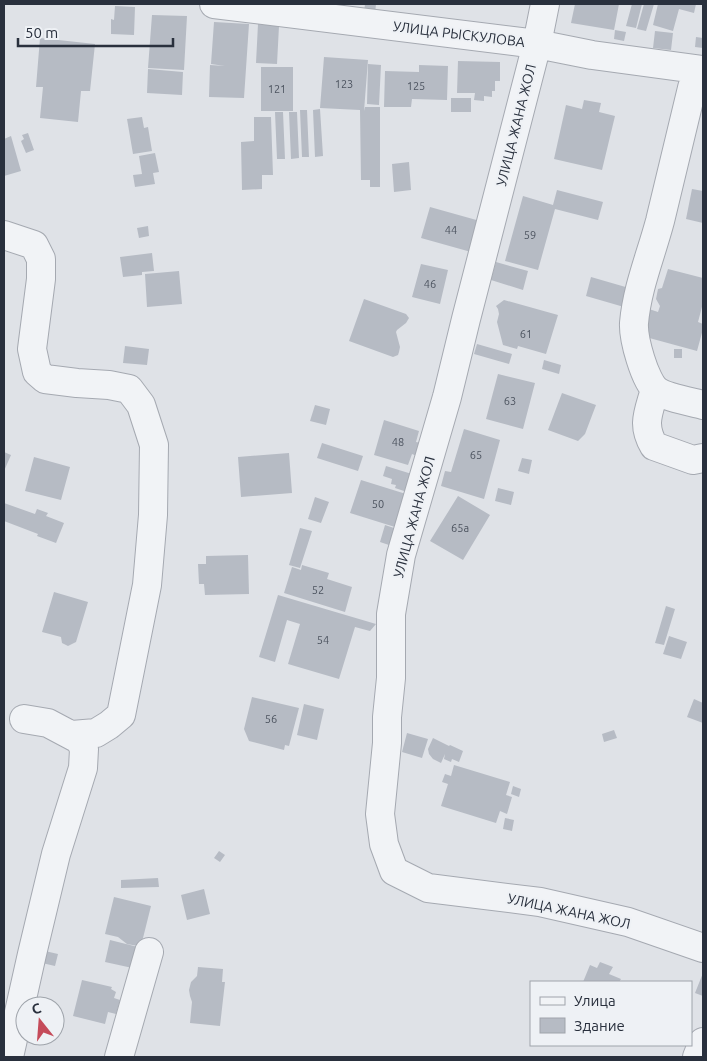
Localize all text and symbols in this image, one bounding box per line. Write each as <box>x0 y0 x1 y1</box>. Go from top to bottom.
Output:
scale bar <box>18 15 172 47</box>
street label: УЛИЦА РЫСКУЛОВА <box>392 18 526 50</box>
text: 50 m <box>25 24 58 41</box>
street label: УЛИЦА ЖАНА ЖОЛ <box>493 62 539 188</box>
house number: 123 <box>335 78 353 90</box>
house number: 125 <box>407 80 425 92</box>
house number: 121 <box>268 83 286 95</box>
house number: 44 <box>445 224 457 236</box>
house number: 59 <box>524 229 536 241</box>
house number: 46 <box>424 278 436 290</box>
house number: 61 <box>520 328 532 340</box>
house number: 63 <box>504 395 516 407</box>
house number: 48 <box>392 436 404 448</box>
house number: 65 <box>470 449 482 461</box>
street label: УЛИЦА ЖАНА ЖОЛ <box>390 454 438 580</box>
house number: 50 <box>372 498 384 510</box>
house number: 65а <box>451 522 469 534</box>
house number: 52 <box>312 584 324 596</box>
house number: 54 <box>317 634 329 646</box>
house number: 56 <box>265 713 277 725</box>
street label: УЛИЦА ЖАНА ЖОЛ <box>506 890 632 932</box>
legend <box>530 981 692 1046</box>
text: Улица <box>574 992 616 1009</box>
north arrow <box>15 996 65 1046</box>
text: С <box>30 1000 43 1018</box>
text: Здание <box>574 1017 625 1034</box>

